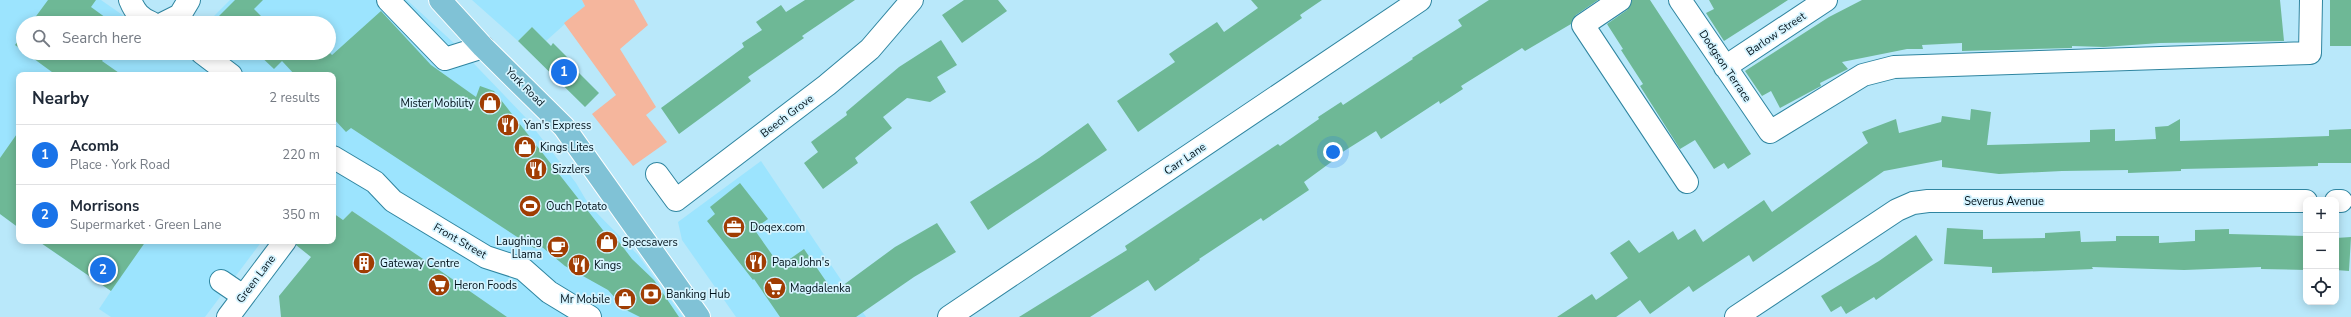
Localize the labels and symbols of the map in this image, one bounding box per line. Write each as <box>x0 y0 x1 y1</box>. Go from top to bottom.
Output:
street label: Barlow Street <box>1743 9 1809 59</box>
street label: Dodgson Terrace <box>1695 27 1755 105</box>
pin: 1 <box>551 57 577 87</box>
street label: York Road <box>501 63 548 110</box>
shop icon: Mister Mobility <box>477 90 503 116</box>
street label: Beech Grove <box>757 91 817 141</box>
place label: Mister Mobility <box>401 96 474 111</box>
restaurant icon: Yan's Express <box>495 112 521 138</box>
place label: Yan's Express <box>523 118 591 133</box>
shop icon: Kings Lites <box>512 134 538 160</box>
street label: Carr Lane <box>1161 139 1209 179</box>
place label: Kings Lites <box>540 140 594 155</box>
your location <box>1323 142 1343 162</box>
restaurant icon: Sizzlers <box>523 156 549 182</box>
place label: Sizzlers <box>552 162 590 177</box>
sports icon: Ouch Potato <box>517 193 543 219</box>
street label: Severus Avenue <box>1964 194 2044 209</box>
place label: Ouch Potato <box>546 199 607 214</box>
office icon: Doqex.com <box>721 214 747 240</box>
street label: Front Street <box>431 220 489 262</box>
place label: Doqex.com <box>750 220 805 235</box>
shop icon: Specsavers <box>594 229 620 255</box>
place label: Laughing Llama <box>496 234 542 262</box>
cafe icon: Laughing Llama <box>545 234 571 260</box>
place label: Specsavers <box>622 235 678 250</box>
restaurant icon: Papa John's <box>743 249 769 275</box>
building icon: Gateway Centre <box>351 250 377 276</box>
street label: Green Lane <box>233 252 279 306</box>
restaurant icon: Kings <box>566 252 592 278</box>
pin: 2 <box>90 255 116 285</box>
place label: Papa John's <box>772 255 830 270</box>
place label: Gateway Centre <box>380 256 460 271</box>
place label: Kings <box>594 258 621 273</box>
supermarket icon: Heron Foods <box>426 272 452 298</box>
supermarket icon: Magdalenka <box>762 275 788 301</box>
place label: Heron Foods <box>454 278 517 293</box>
bank icon: Banking Hub <box>638 281 664 307</box>
place label: Magdalenka <box>790 281 851 296</box>
shop icon: Mr Mobile <box>612 286 638 312</box>
place label: Banking Hub <box>666 287 730 302</box>
place label: Mr Mobile <box>560 292 610 307</box>

